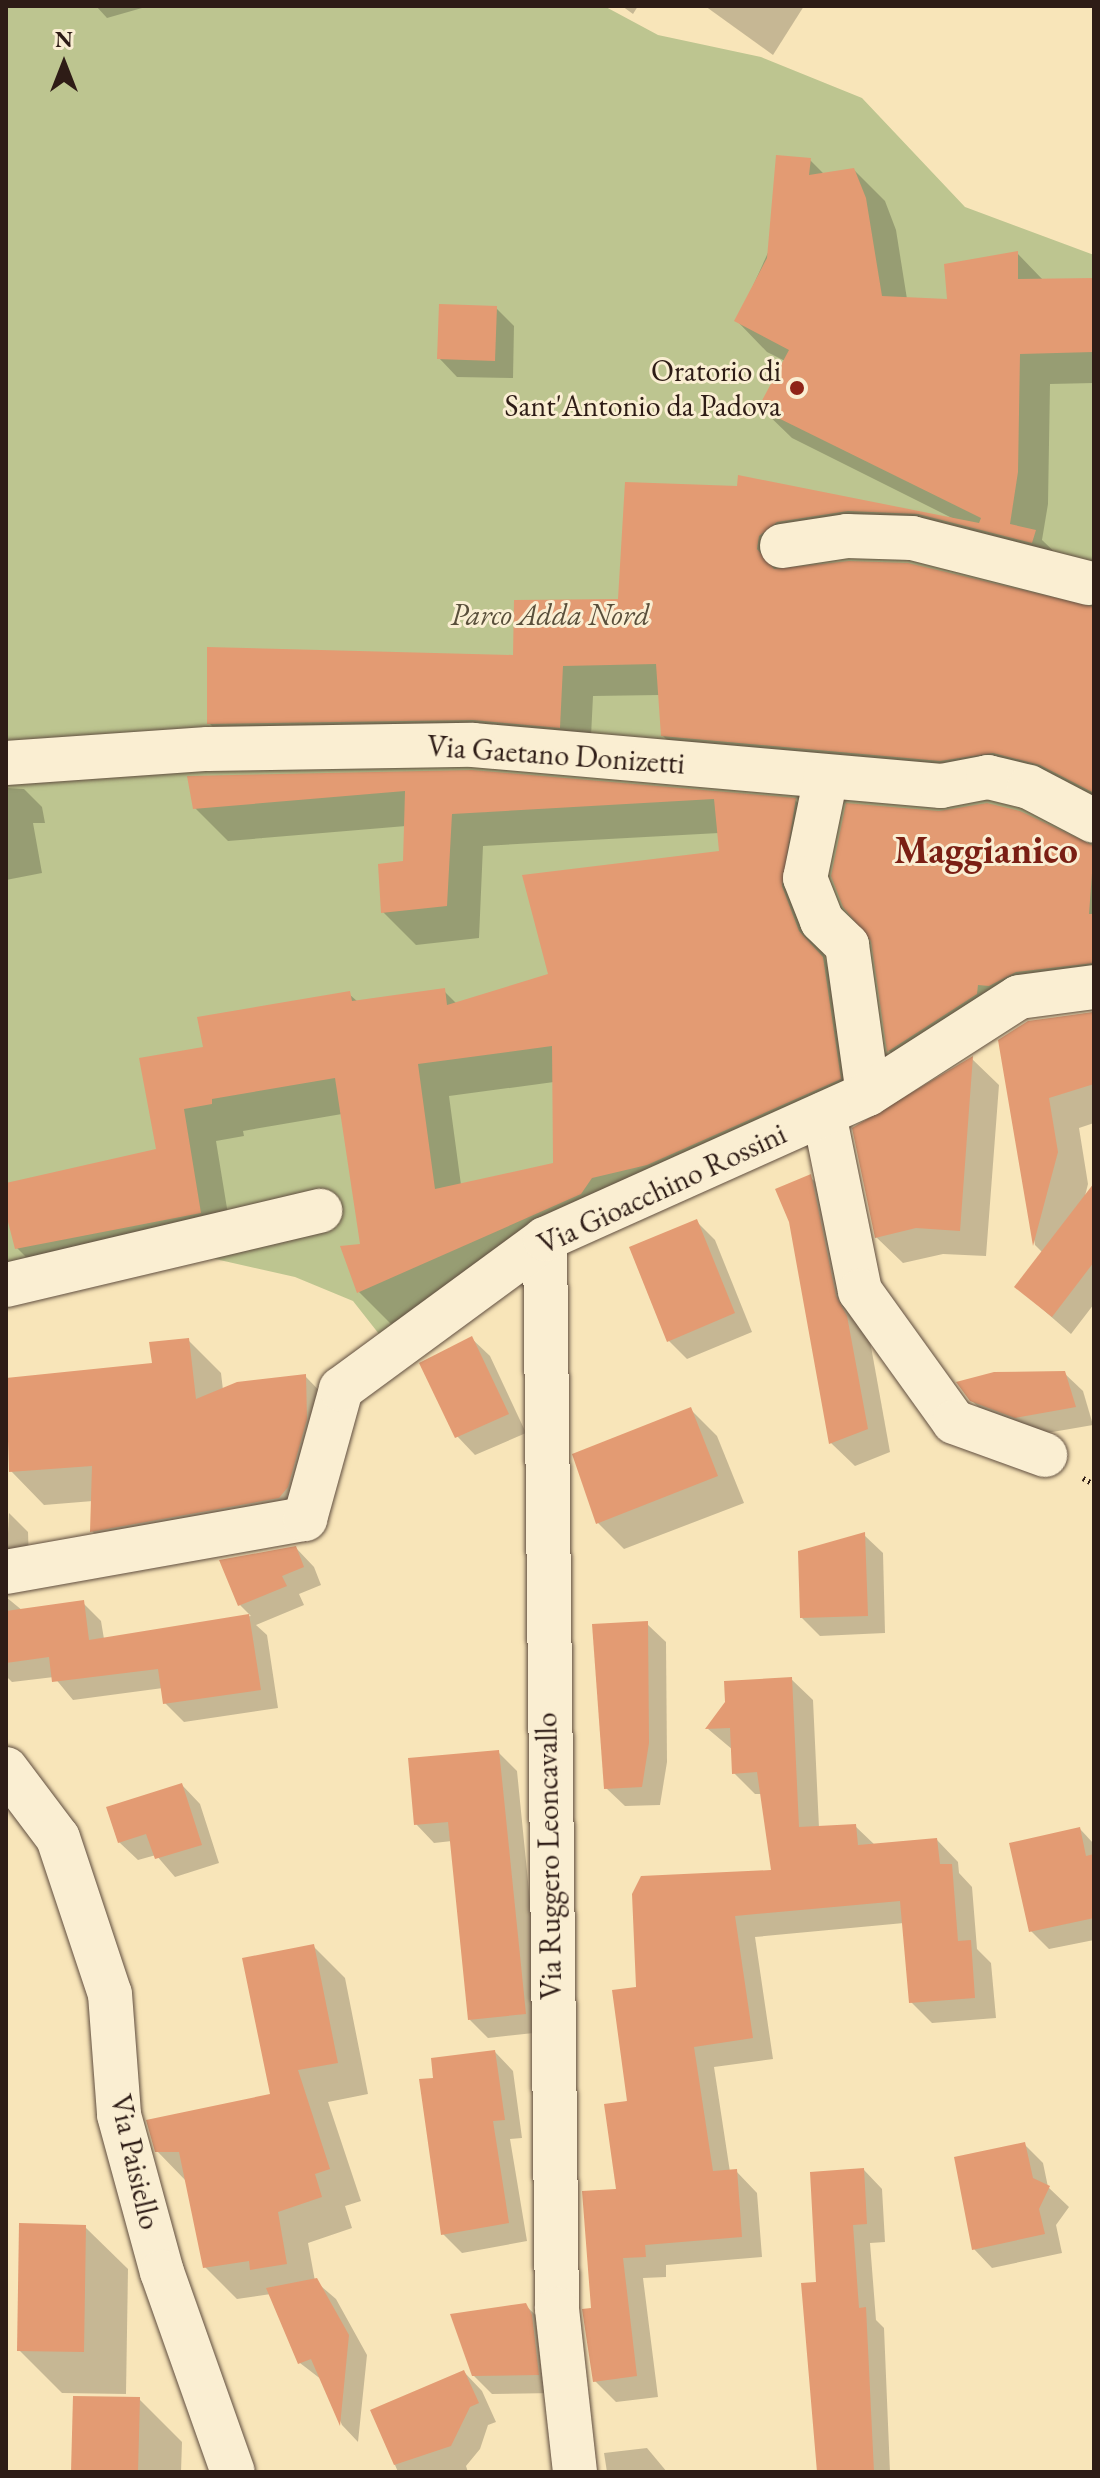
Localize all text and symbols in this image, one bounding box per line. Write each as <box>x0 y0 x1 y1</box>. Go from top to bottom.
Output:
north arrow <box>24 24 104 104</box>
text: N <box>55 25 73 54</box>
place label: Oratorio di Sant'Antonio da Padova <box>504 353 781 424</box>
marker: Oratorio di Sant'Antonio da Padova <box>788 379 806 397</box>
park label: Parco Adda Nord <box>450 597 650 633</box>
street label: Via Gaetano Donizetti <box>426 728 686 782</box>
district label: Maggianico <box>894 827 1078 873</box>
street label: Via Gioacchino Rossini <box>532 1116 792 1262</box>
street label: Via Ruggero Leoncavallo <box>528 1712 570 2000</box>
street label: Via Paisiello <box>102 2091 168 2233</box>

